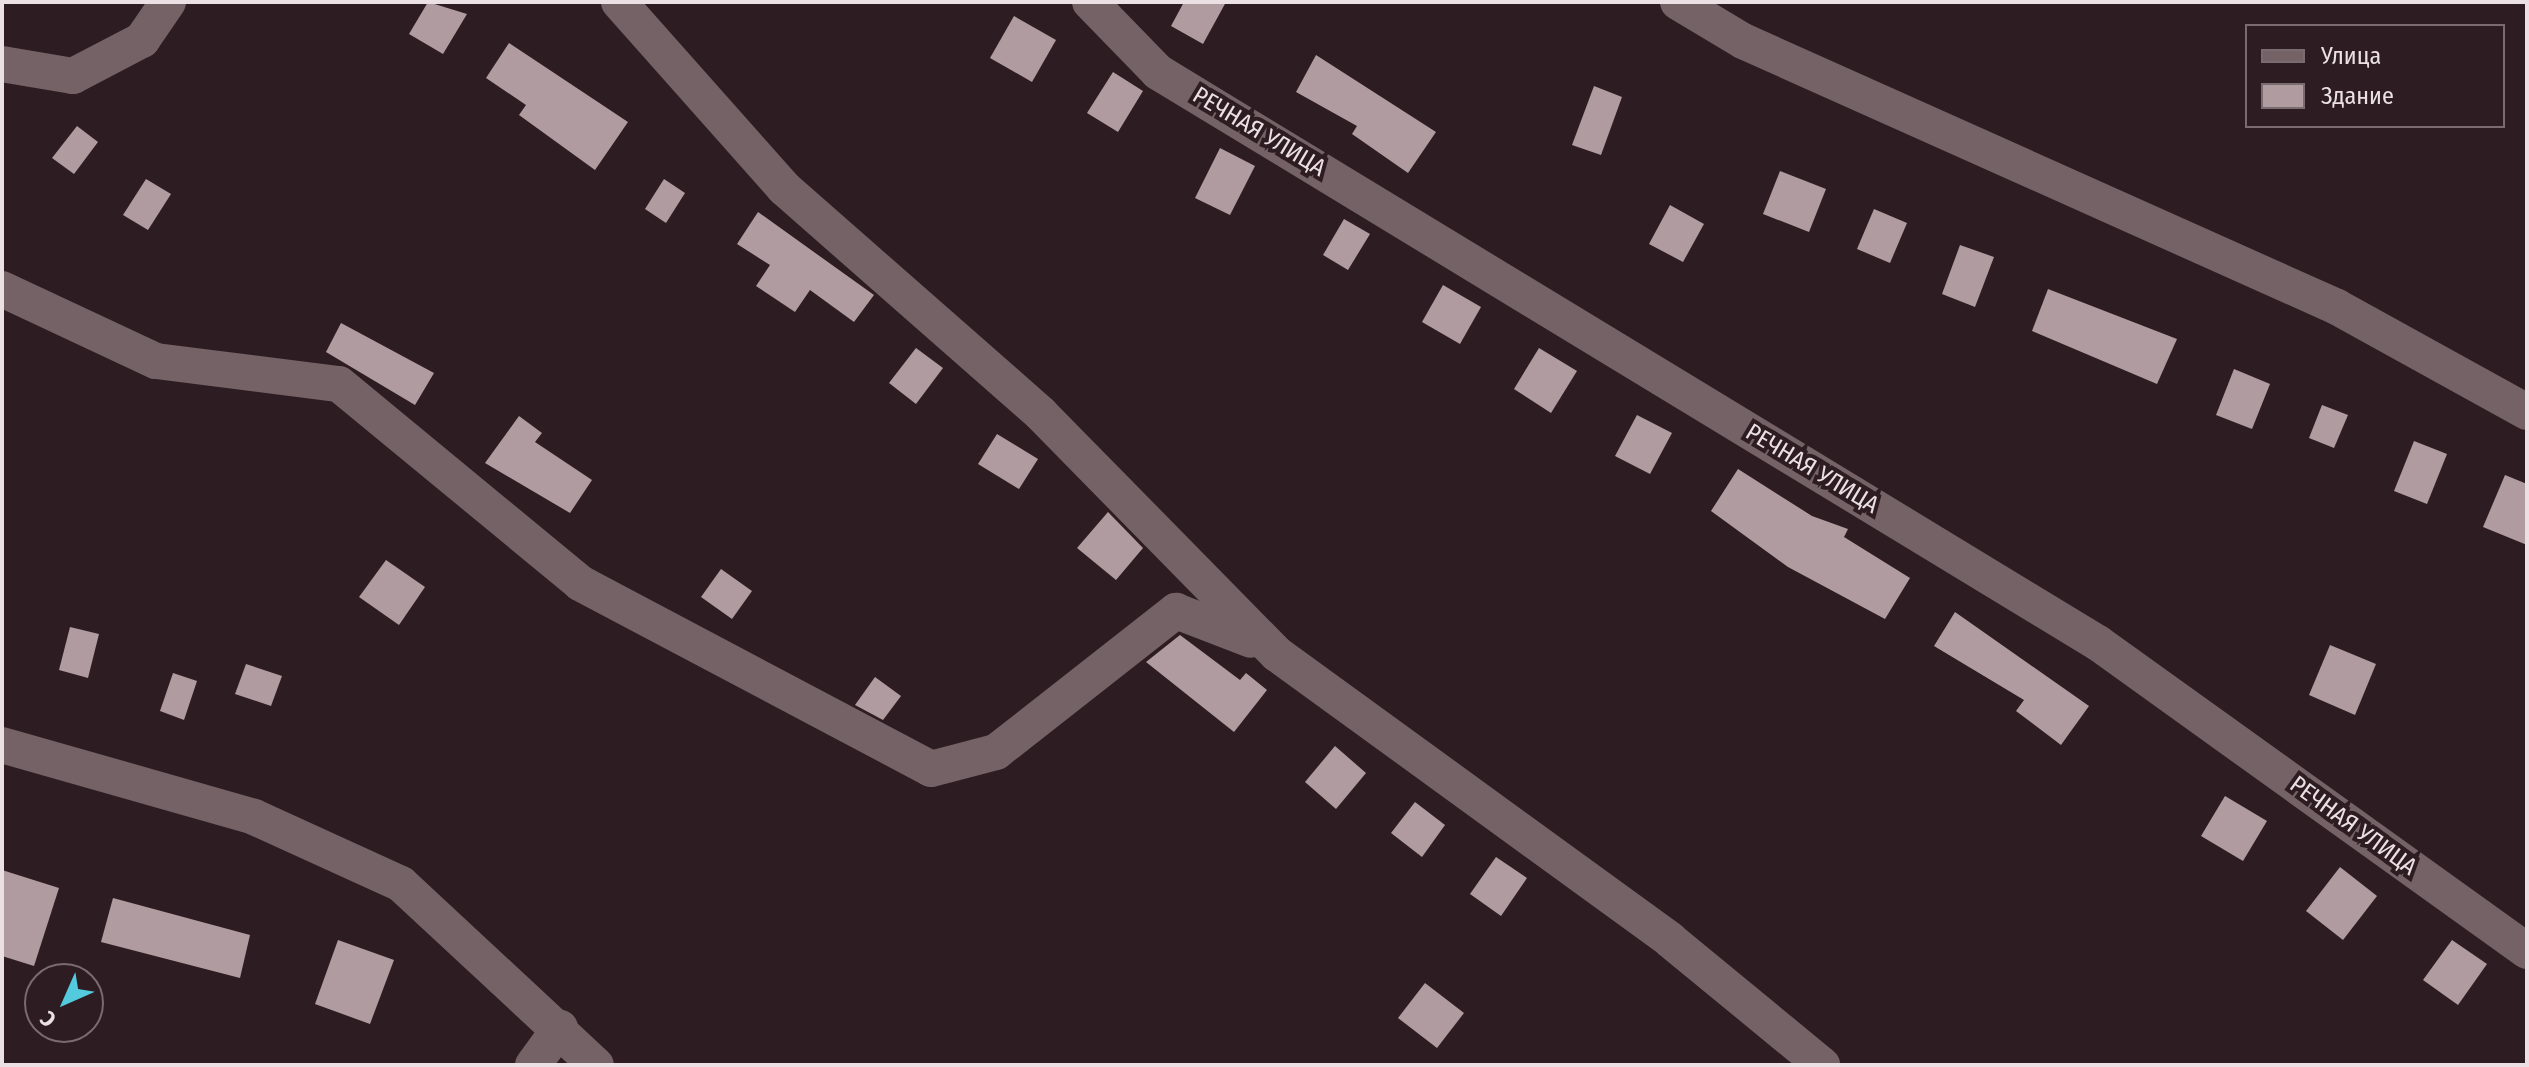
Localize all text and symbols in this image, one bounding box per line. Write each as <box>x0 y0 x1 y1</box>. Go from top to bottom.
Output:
legend <box>2245 24 2505 128</box>
text: Улица <box>2321 42 2381 70</box>
street label: РЕЧНАЯ УЛИЦА <box>1187 81 1331 183</box>
text: Здание <box>2321 82 2394 110</box>
street label: РЕЧНАЯ УЛИЦА <box>1740 418 1884 520</box>
street label: РЕЧНАЯ УЛИЦА <box>2284 770 2422 882</box>
north arrow <box>24 963 104 1043</box>
text: С <box>34 1005 62 1033</box>

